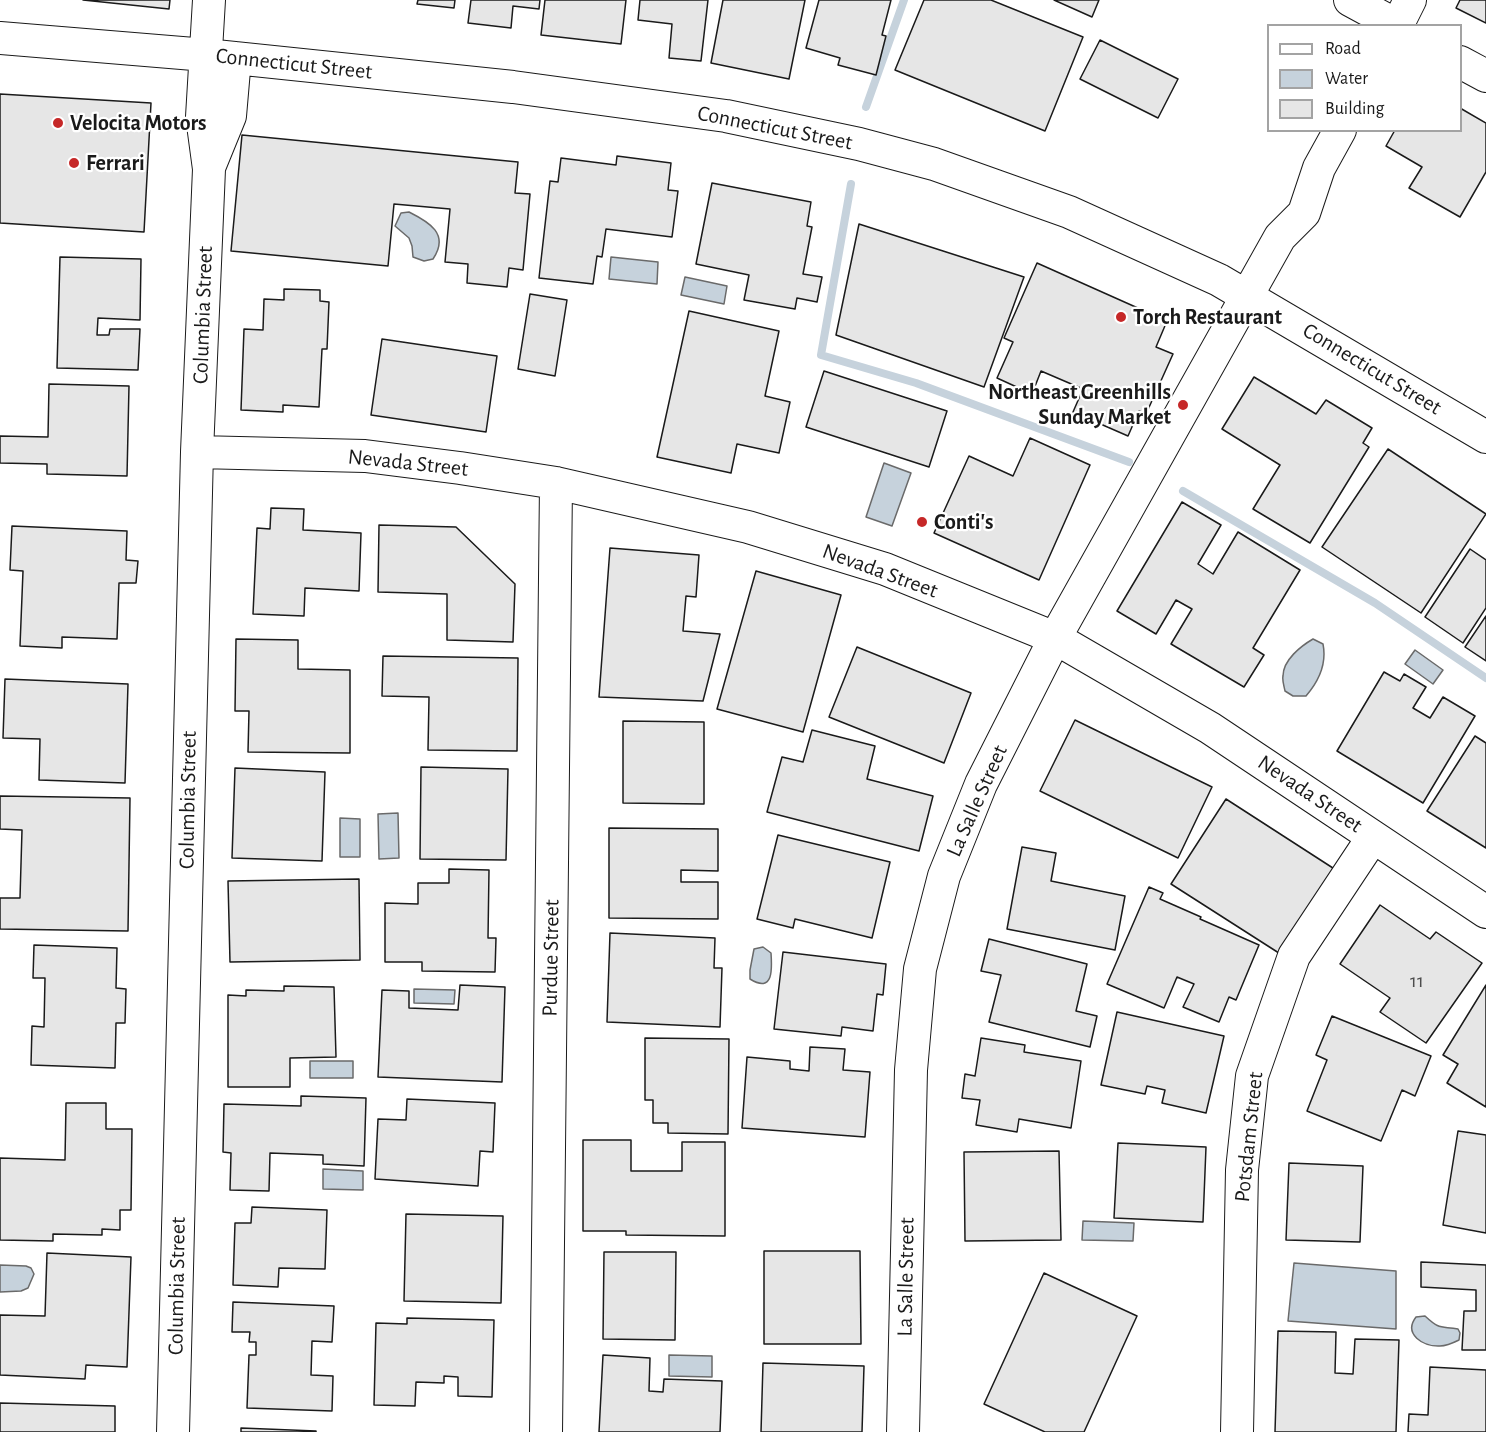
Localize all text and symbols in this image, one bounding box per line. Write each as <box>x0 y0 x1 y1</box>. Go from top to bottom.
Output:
legend <box>1267 24 1462 132</box>
text: Road <box>1325 40 1361 58</box>
street label: Connecticut Street <box>214 43 374 85</box>
text: Water <box>1325 70 1368 88</box>
street label: Connecticut Street <box>695 100 855 156</box>
text: Building <box>1325 100 1384 118</box>
place label: Velocita Motors <box>70 110 207 136</box>
marker: Velocita Motors <box>51 116 65 130</box>
place label: Ferrari <box>86 150 145 176</box>
marker: Ferrari <box>67 156 81 170</box>
street label: Columbia Street <box>187 246 219 384</box>
place label: Torch Restaurant <box>1133 304 1282 330</box>
marker: Torch Restaurant <box>1114 310 1128 324</box>
street label: Connecticut Street <box>1298 317 1446 421</box>
place label: Northeast Greenhills Sunday Market <box>988 379 1171 430</box>
marker: Northeast Greenhills Sunday Market <box>1176 398 1190 412</box>
street label: Nevada Street <box>347 444 469 482</box>
place label: Conti's <box>934 509 993 535</box>
marker: Conti's <box>915 515 929 529</box>
street label: Nevada Street <box>819 538 941 604</box>
street label: Columbia Street <box>174 731 202 869</box>
street label: La Salle Street <box>941 741 1013 861</box>
street label: Nevada Street <box>1253 749 1367 839</box>
street label: Purdue Street <box>537 899 565 1017</box>
house number: 11 <box>1410 969 1424 993</box>
street label: Potsdam Street <box>1229 1071 1269 1203</box>
street label: Columbia Street <box>163 1217 191 1355</box>
street label: La Salle Street <box>892 1217 920 1337</box>

